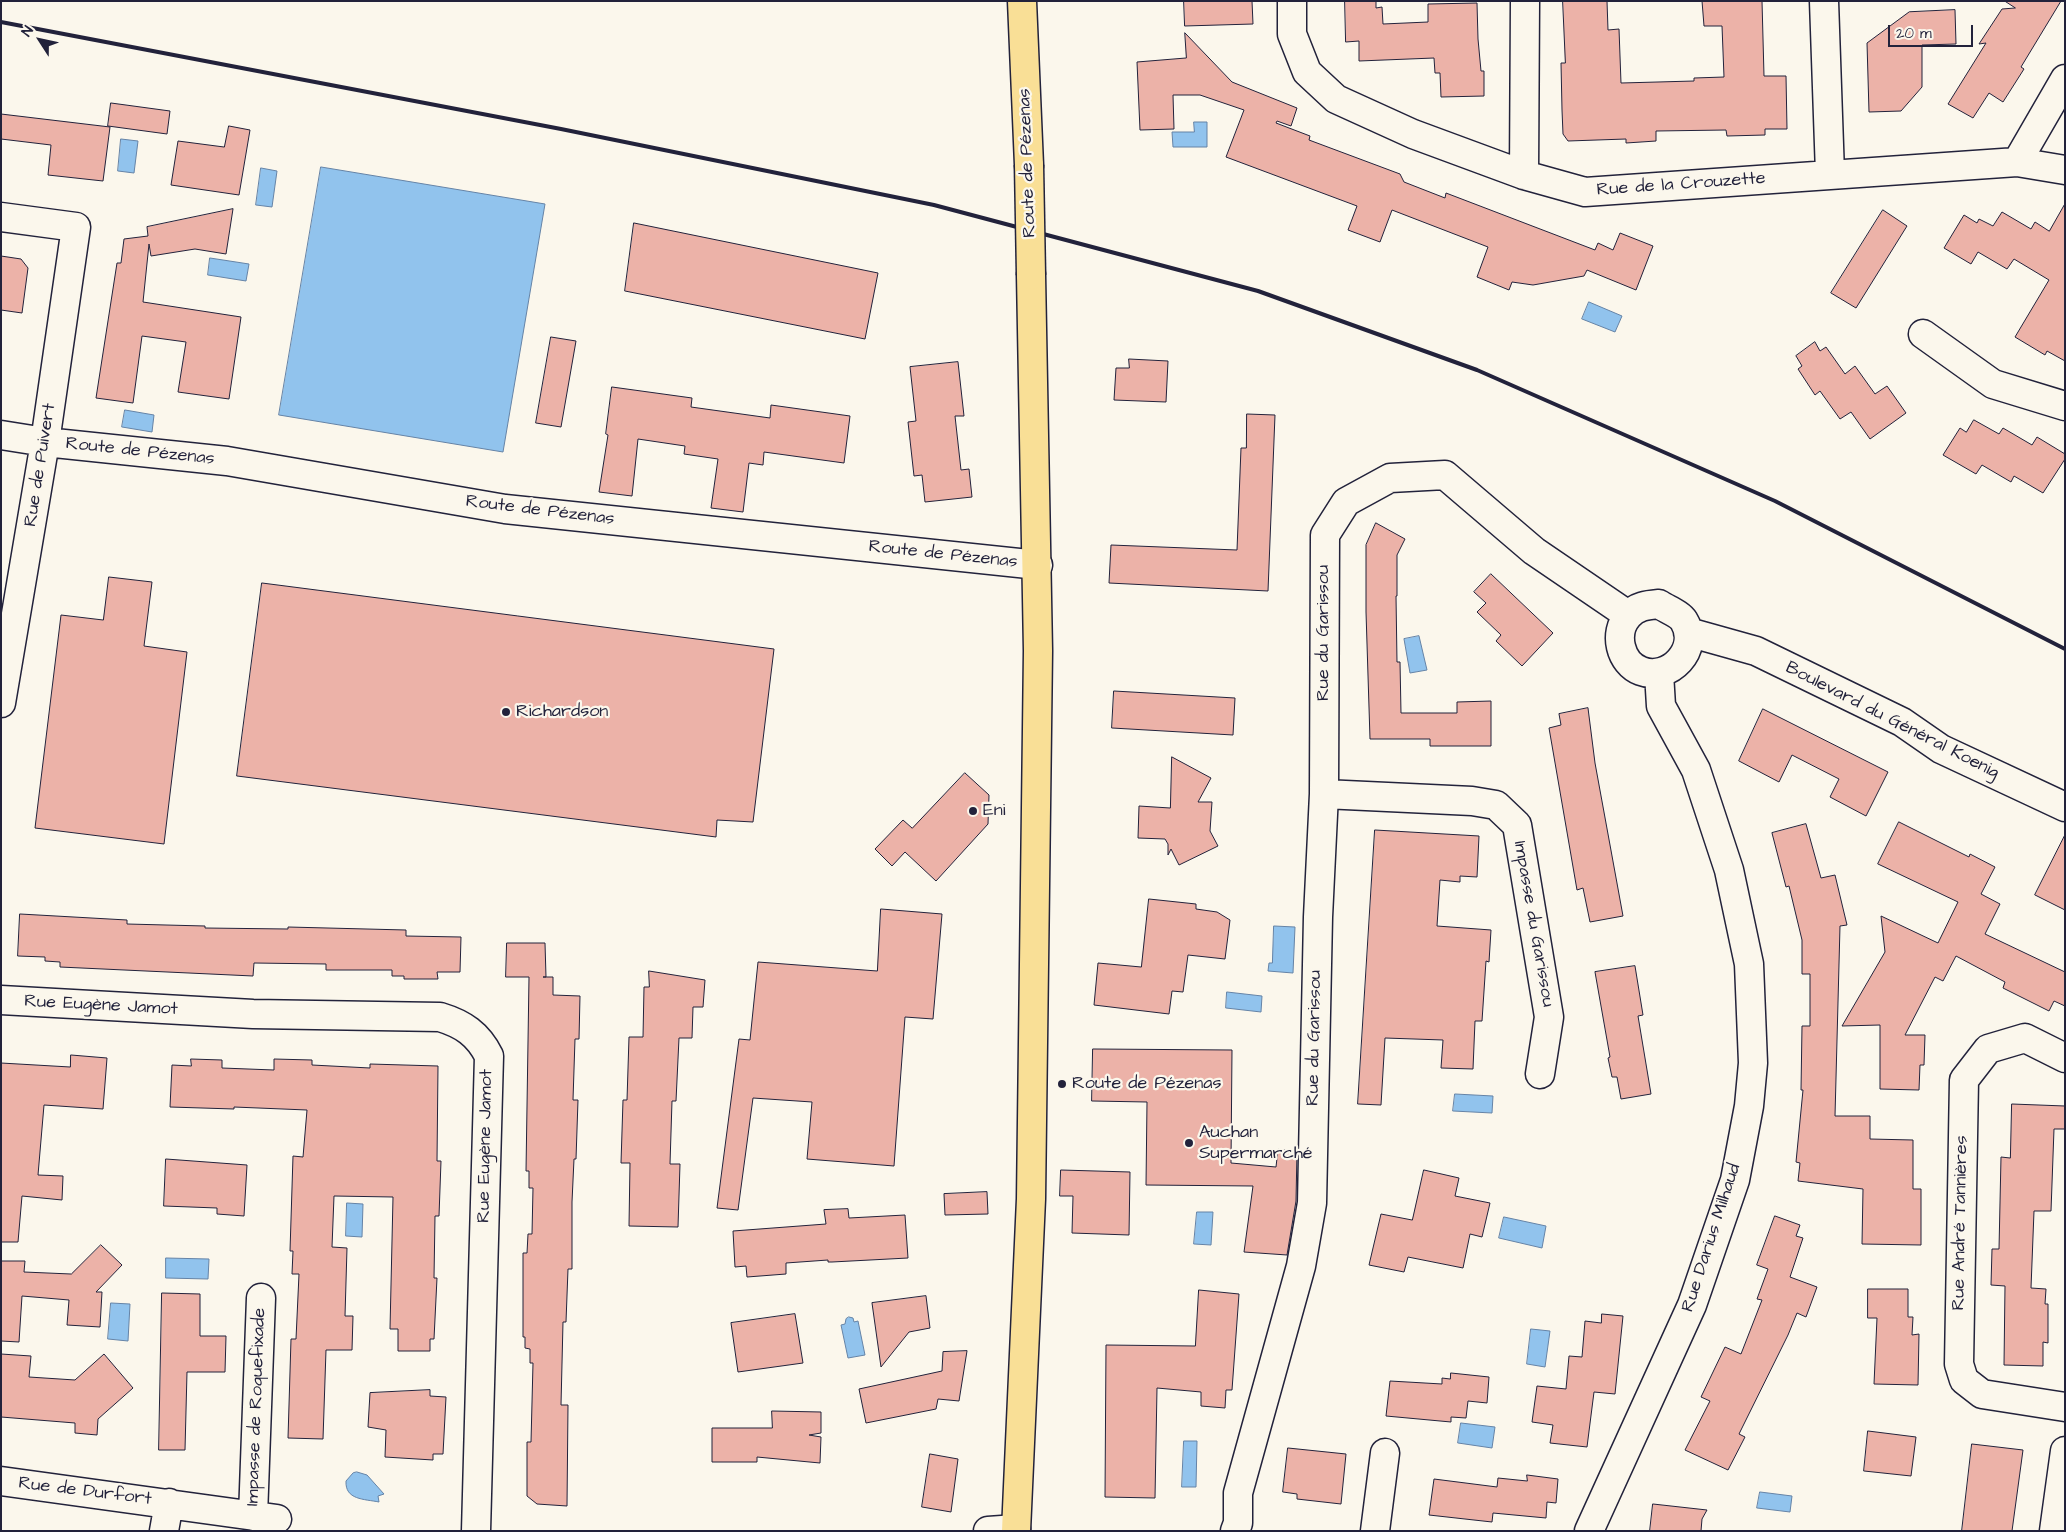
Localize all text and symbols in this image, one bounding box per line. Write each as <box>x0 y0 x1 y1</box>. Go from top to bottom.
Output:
north arrow <box>15 15 65 65</box>
scale bar <box>1891 15 1976 47</box>
text: N <box>17 22 38 41</box>
text: 20 m <box>1896 23 1932 44</box>
street label: Route de Pézenas <box>1015 88 1041 238</box>
street label: Rue de la Crouzette <box>1596 168 1766 202</box>
street label: Rue de Puivert <box>21 402 61 528</box>
street label: Route de Pézenas <box>65 433 215 471</box>
street label: Route de Pézenas <box>464 491 616 531</box>
street label: Route de Pézenas <box>868 536 1018 574</box>
street label: Rue du Garissou <box>1313 565 1335 701</box>
street label: Boulevard du Général Koenig <box>1782 658 2002 784</box>
place label: Richardson <box>516 701 608 723</box>
marker: Richardson <box>500 706 512 718</box>
place label: Eni <box>983 800 1005 822</box>
marker: Eni <box>967 805 979 817</box>
street label: Impasse du Garissou <box>1508 839 1558 1009</box>
street label: Rue du Garissou <box>1303 970 1327 1106</box>
street label: Rue Eugène Jamot <box>24 991 178 1021</box>
street label: Rue Eugène Jamot <box>474 1069 498 1223</box>
place label: Route de Pézenas <box>1072 1073 1222 1095</box>
marker: Route de Pézenas <box>1056 1078 1068 1090</box>
place label: Auchan Supermarché <box>1199 1122 1313 1164</box>
street label: Rue André Tannières <box>1949 1135 1973 1311</box>
marker: Auchan Supermarché <box>1183 1137 1195 1149</box>
street label: Rue Darius Milhaud <box>1678 1161 1746 1315</box>
street label: Impasse de Roquefixade <box>243 1308 271 1506</box>
street label: Rue de Durfort <box>17 1473 153 1511</box>

